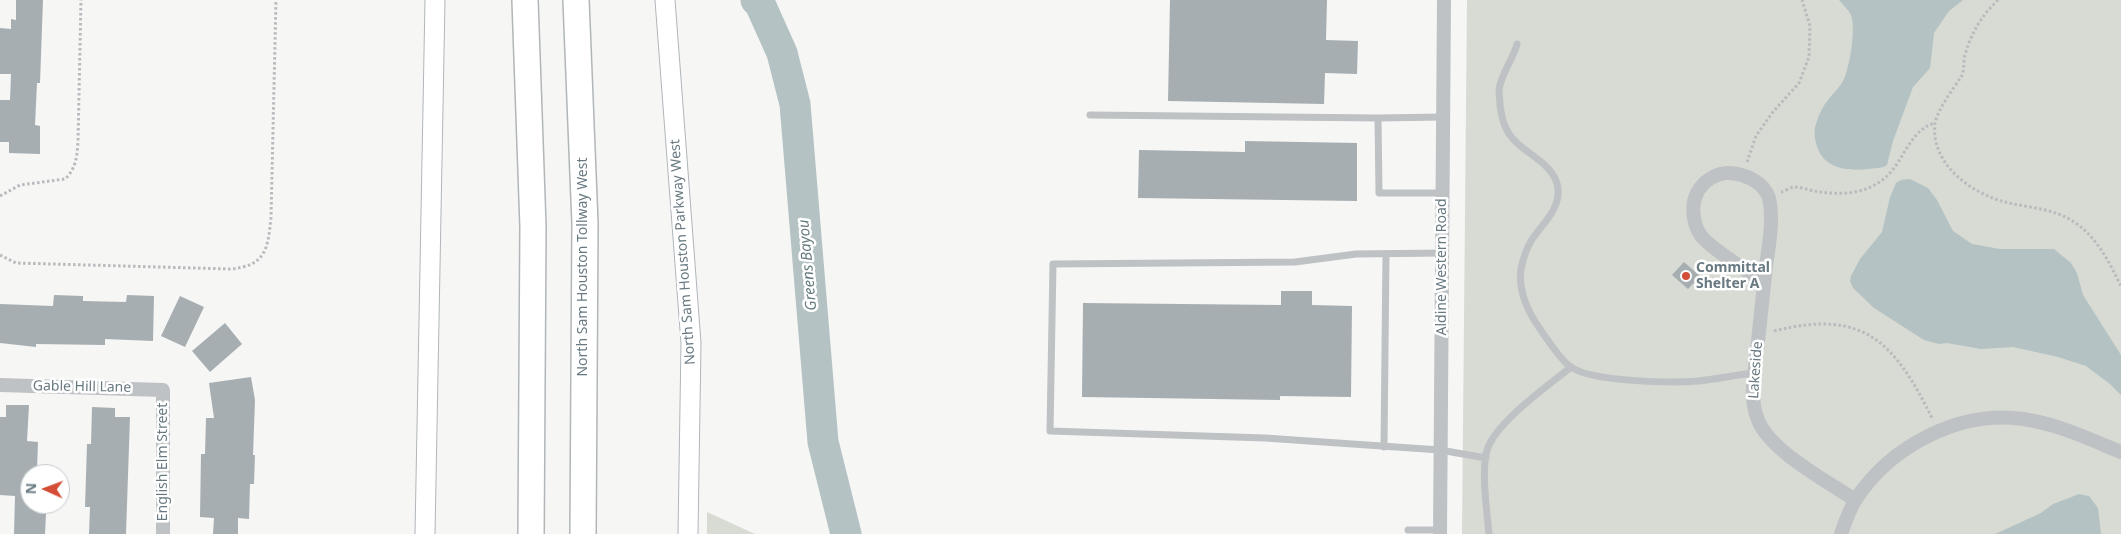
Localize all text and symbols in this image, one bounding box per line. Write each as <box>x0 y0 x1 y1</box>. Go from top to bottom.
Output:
street label: North Sam Houston Parkway West <box>667 139 699 365</box>
street label: North Sam Houston Tollway West <box>575 157 591 377</box>
street label: Aldine Western Road <box>1434 199 1450 335</box>
water label: Greens Bayou <box>795 219 821 311</box>
place label: Committal Shelter A <box>1696 260 1770 292</box>
marker: Committal Shelter A <box>1680 270 1692 282</box>
street label: Lakeside <box>1746 341 1766 399</box>
street label: Gable Hill Lane <box>33 378 131 396</box>
street label: English Elm Street <box>155 403 171 521</box>
north arrow <box>20 464 70 514</box>
text: N <box>21 482 40 495</box>

